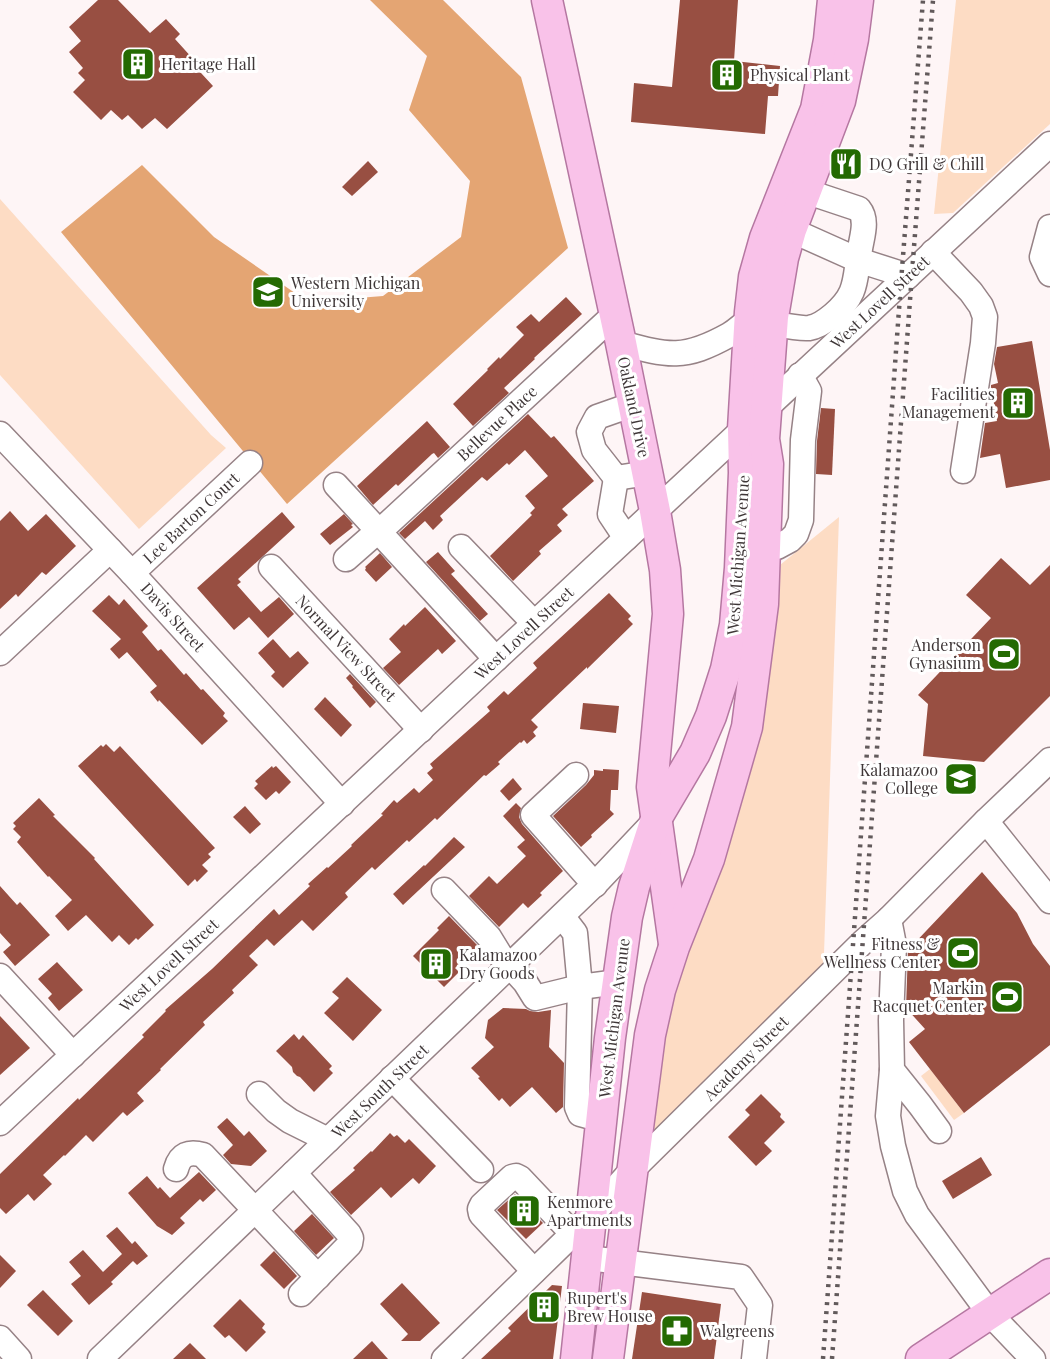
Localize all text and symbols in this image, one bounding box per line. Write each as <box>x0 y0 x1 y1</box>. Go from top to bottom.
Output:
building icon: Heritage Hall <box>120 46 156 82</box>
place label: Heritage Hall <box>161 53 256 74</box>
building icon: Physical Plant <box>709 57 745 93</box>
place label: Physical Plant <box>750 64 850 85</box>
restaurant icon: DQ Grill & Chill <box>828 146 864 182</box>
place label: DQ Grill & Chill <box>869 153 985 174</box>
street label: West Lovell Street <box>825 250 934 354</box>
place label: Western Michigan University <box>290 272 421 311</box>
school or university icon: Western Michigan University <box>250 274 286 310</box>
street label: Oakland Drive <box>614 354 655 459</box>
street label: Bellevue Place <box>452 380 541 465</box>
place label: Facilities Management <box>902 383 995 422</box>
building icon: Facilities Management <box>1000 385 1036 421</box>
street label: Lee Barton Court <box>138 467 244 568</box>
street label: West Michigan Avenue <box>721 474 754 637</box>
street label: Davis Street <box>137 578 210 656</box>
street label: West Lovell Street <box>469 581 578 685</box>
street label: Normal View Street <box>292 590 401 706</box>
place label: Anderson Gynasium <box>909 634 981 673</box>
sports icon: Anderson Gynasium <box>986 636 1022 672</box>
place label: Kalamazoo College <box>860 759 938 798</box>
school or university icon: Kalamazoo College <box>943 761 979 797</box>
street label: West Lovell Street <box>114 913 223 1017</box>
place label: Fitness & Wellness Center <box>823 933 941 972</box>
sports icon: Fitness & Wellness Center <box>945 935 981 971</box>
street label: West Michigan Avenue <box>593 937 634 1100</box>
place label: Kalamazoo Dry Goods <box>459 944 538 983</box>
building icon: Kalamazoo Dry Goods <box>418 946 454 982</box>
place label: Markin Racquet Center <box>873 977 984 1016</box>
sports icon: Markin Racquet Center <box>989 979 1025 1015</box>
street label: Academy Street <box>698 1010 793 1105</box>
street label: West South Street <box>326 1039 433 1143</box>
place label: Kenmore Apartments <box>546 1191 632 1230</box>
building icon: Kenmore Apartments <box>506 1193 542 1229</box>
place label: Rupert's Brew House <box>567 1287 653 1326</box>
building icon: Rupert's Brew House <box>526 1289 562 1325</box>
pharmacy icon: Walgreens <box>659 1313 695 1349</box>
place label: Walgreens <box>699 1320 774 1341</box>

